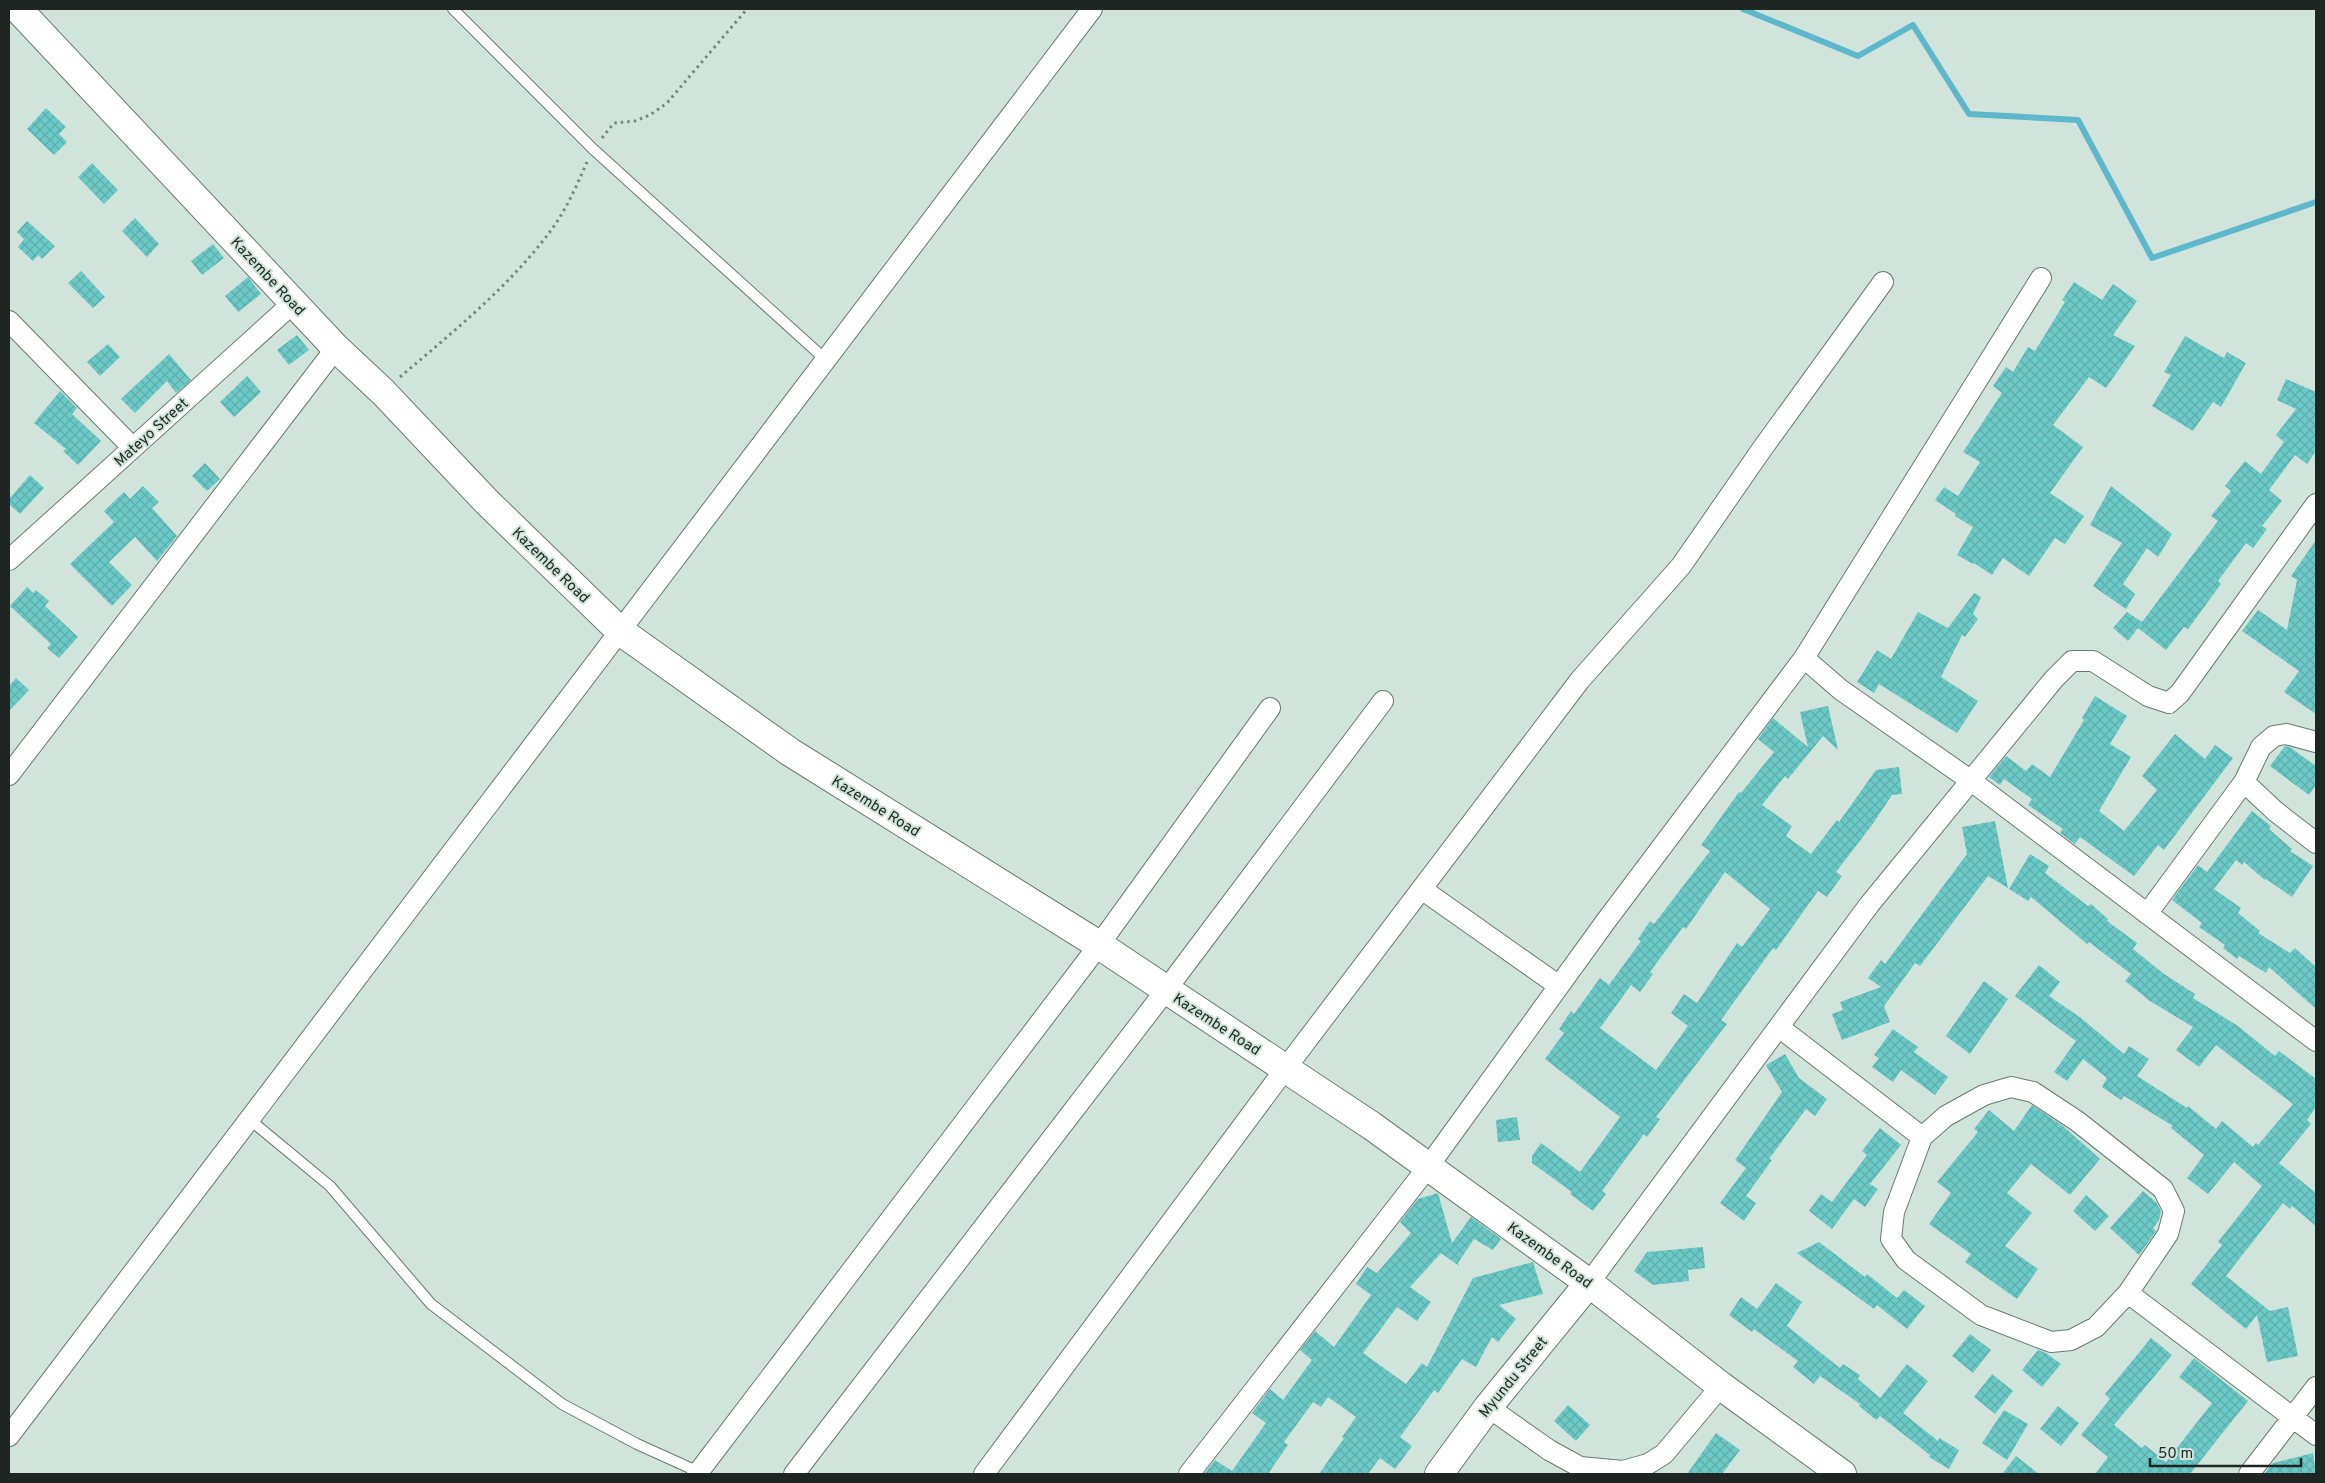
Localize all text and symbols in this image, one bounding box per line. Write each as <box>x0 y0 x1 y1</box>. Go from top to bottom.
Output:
street label: Kazembe Road <box>226 234 308 320</box>
street label: Mateyo Street <box>111 395 193 471</box>
street label: Kazembe Road <box>507 524 593 608</box>
street label: Kazembe Road <box>827 772 923 842</box>
street label: Kazembe Road <box>1169 990 1264 1061</box>
street label: Kazembe Road <box>1503 1219 1596 1294</box>
street label: Myundu Street <box>1476 1334 1553 1422</box>
scale bar <box>2150 1436 2301 1468</box>
text: 50 m <box>2158 1445 2193 1464</box>

